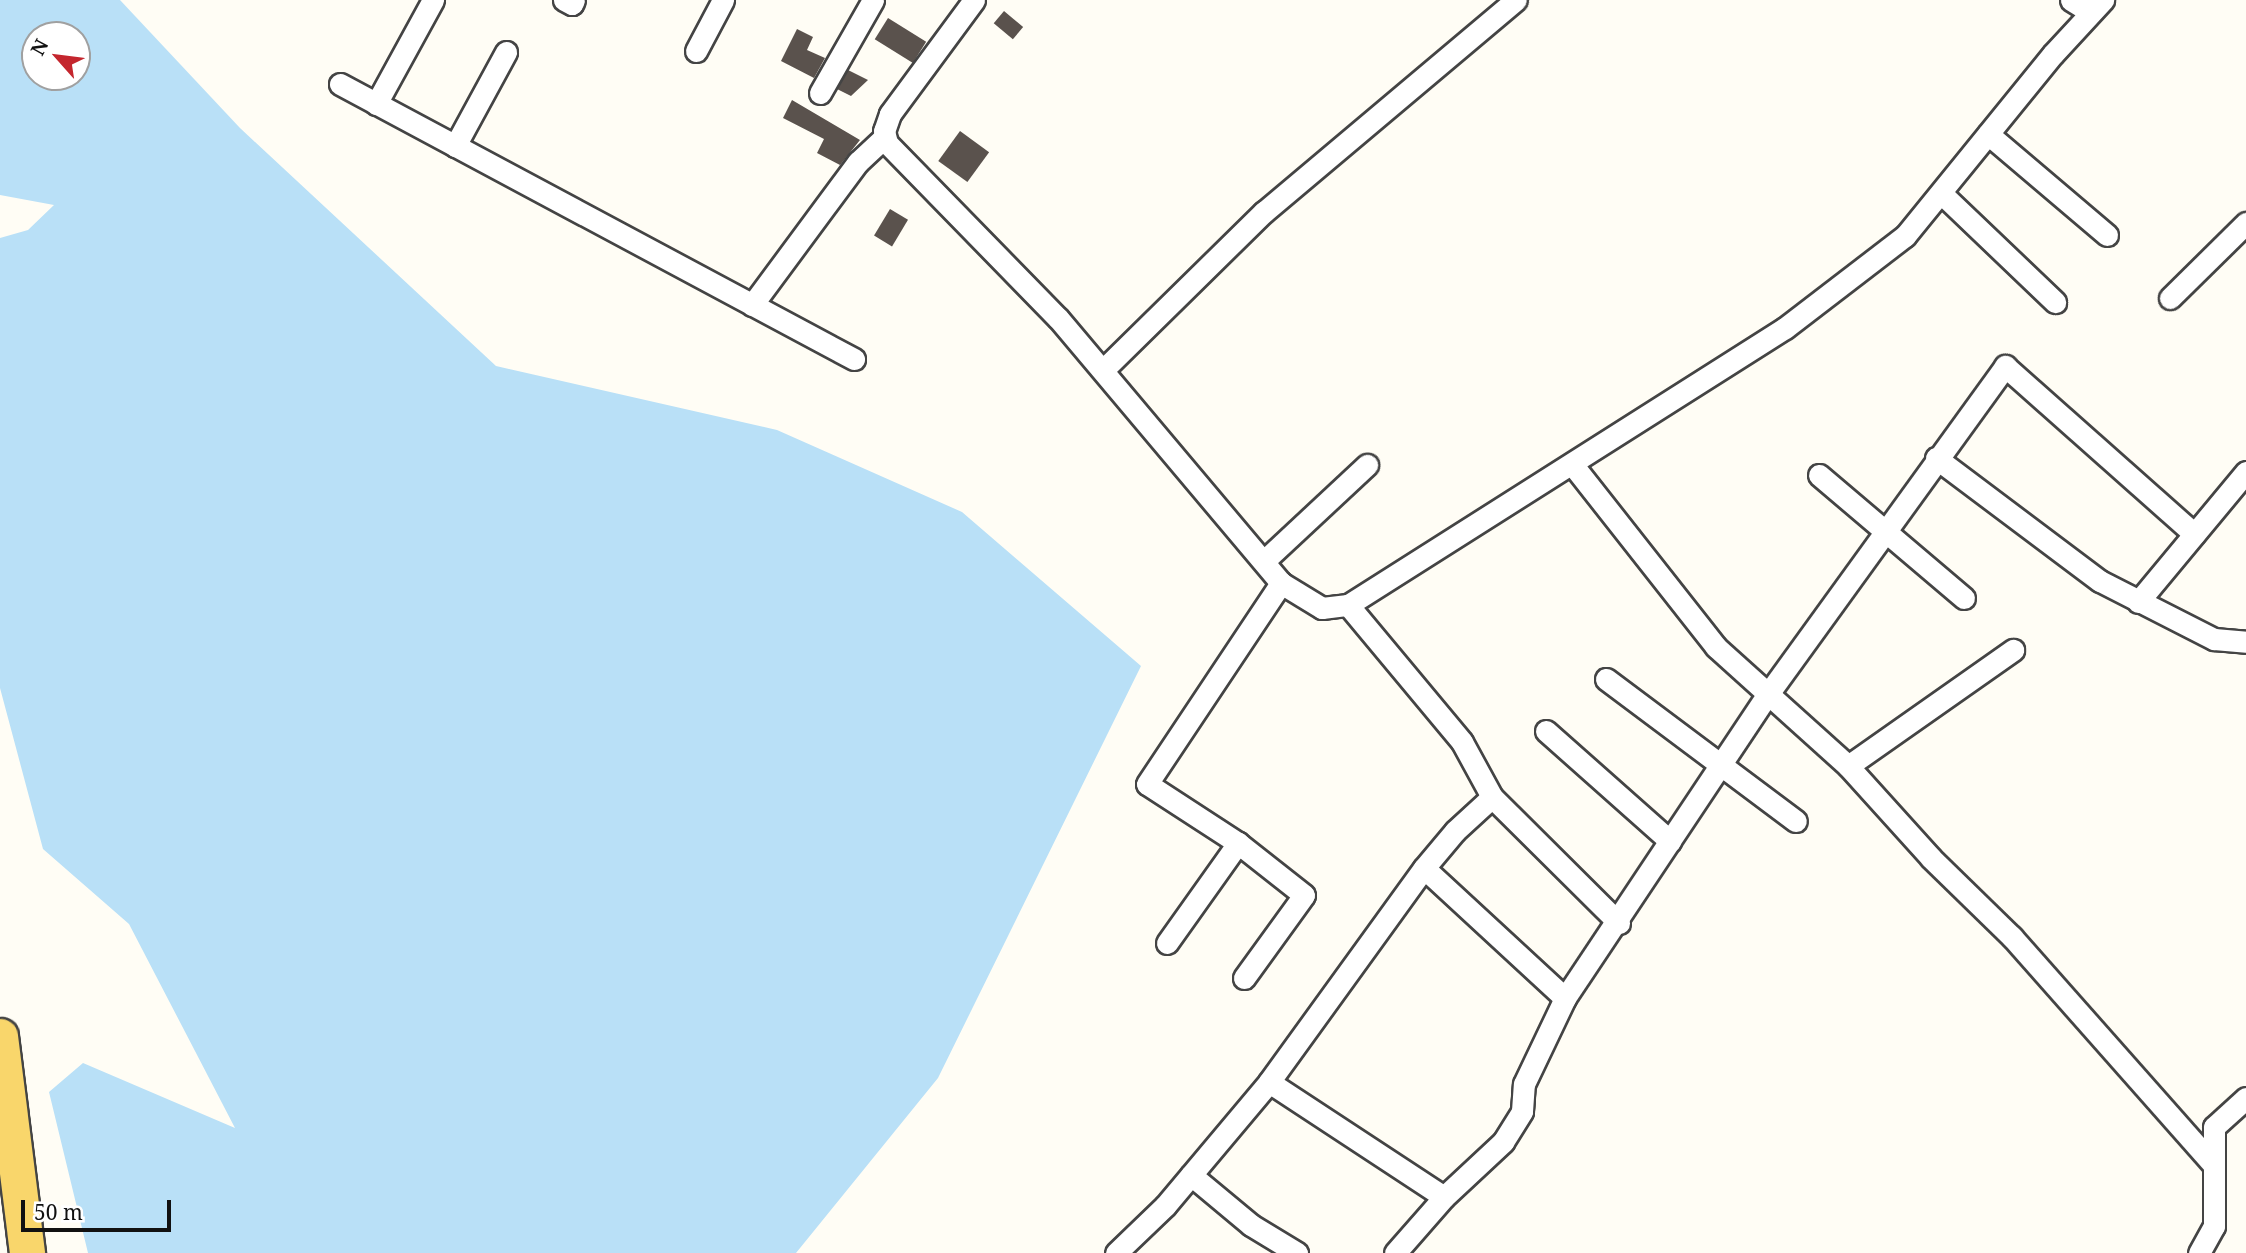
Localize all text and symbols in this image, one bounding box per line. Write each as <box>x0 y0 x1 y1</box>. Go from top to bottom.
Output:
north arrow <box>21 21 91 91</box>
text: N <box>24 34 54 60</box>
scale bar <box>24 1186 175 1230</box>
text: 50 m <box>34 1198 83 1226</box>

